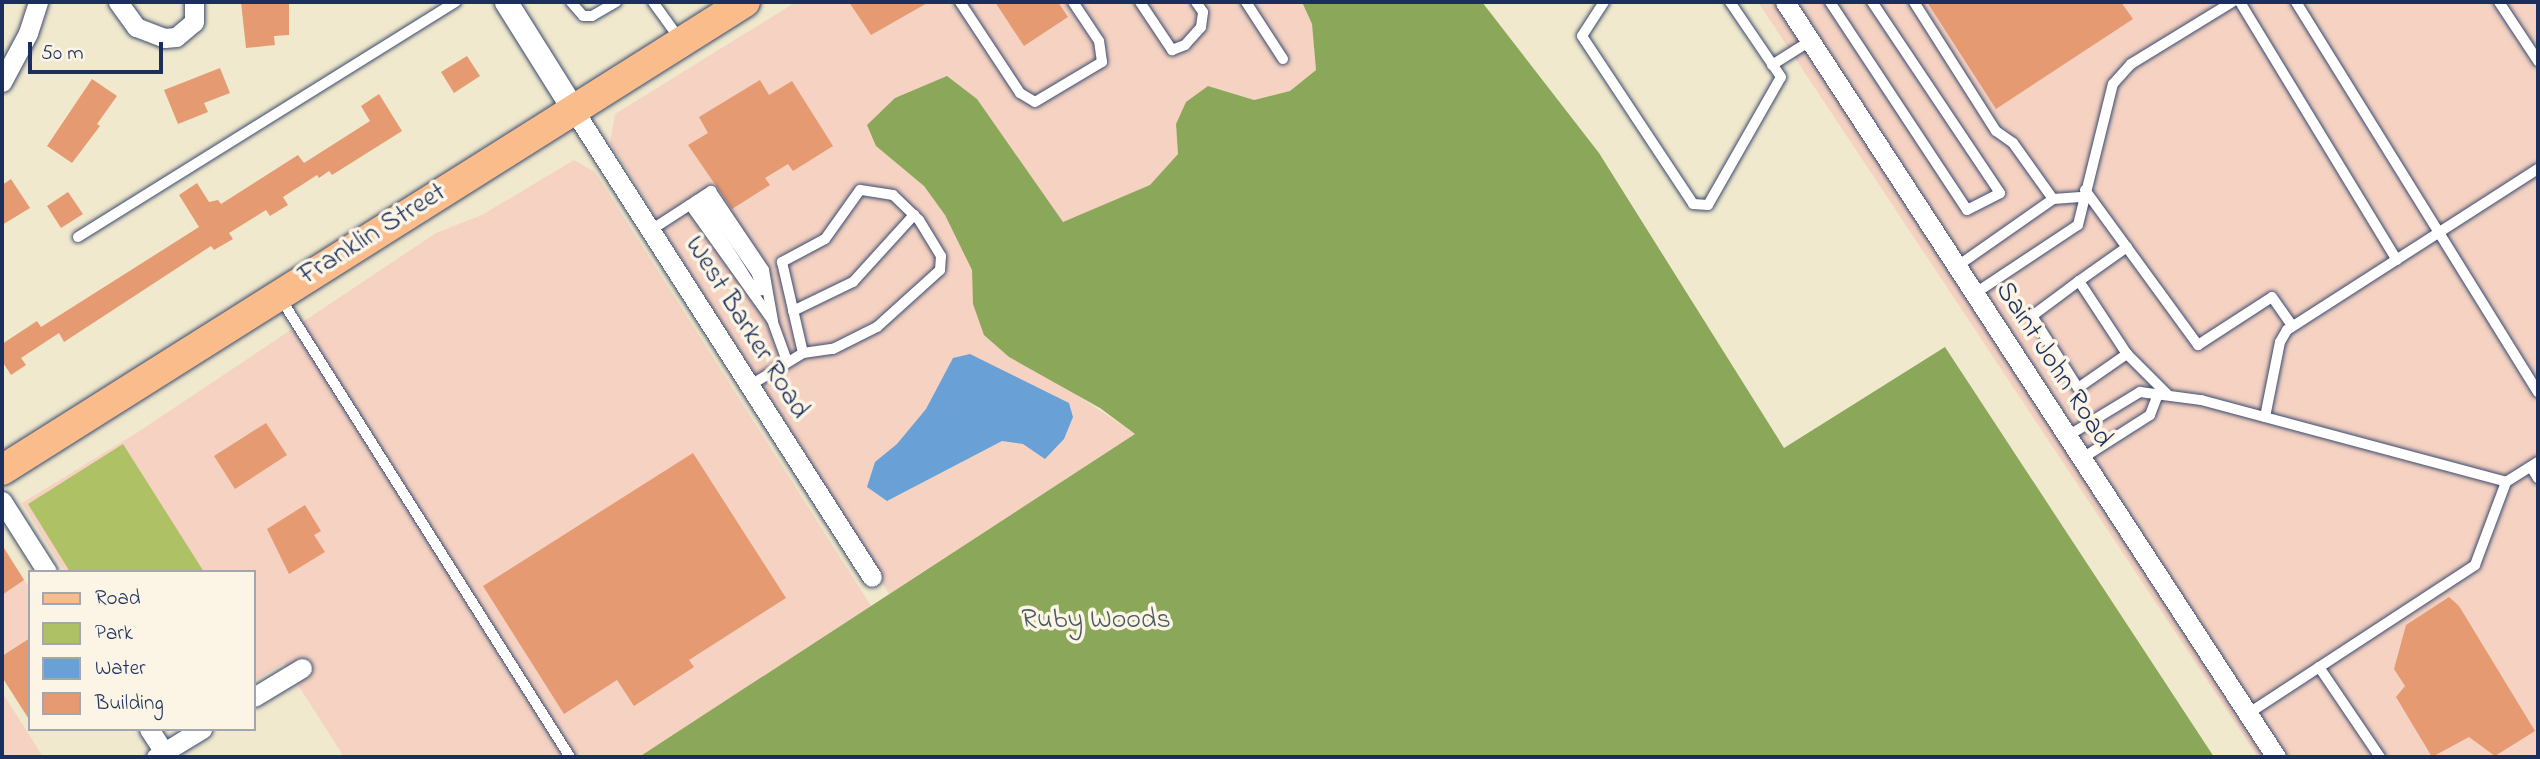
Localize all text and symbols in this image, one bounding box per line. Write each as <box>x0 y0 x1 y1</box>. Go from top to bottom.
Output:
scale bar <box>32 28 166 72</box>
text: 50 m <box>41 39 84 69</box>
street label: Franklin Street <box>293 177 453 293</box>
street label: West Barker Road <box>676 231 816 425</box>
street label: Saint John Road <box>1987 276 2119 454</box>
legend <box>28 570 256 731</box>
text: Road <box>95 584 141 614</box>
park label: Ruby Woods <box>1021 604 1171 638</box>
text: Park <box>95 619 133 649</box>
text: Water <box>95 654 146 684</box>
text: Building <box>95 689 164 719</box>

